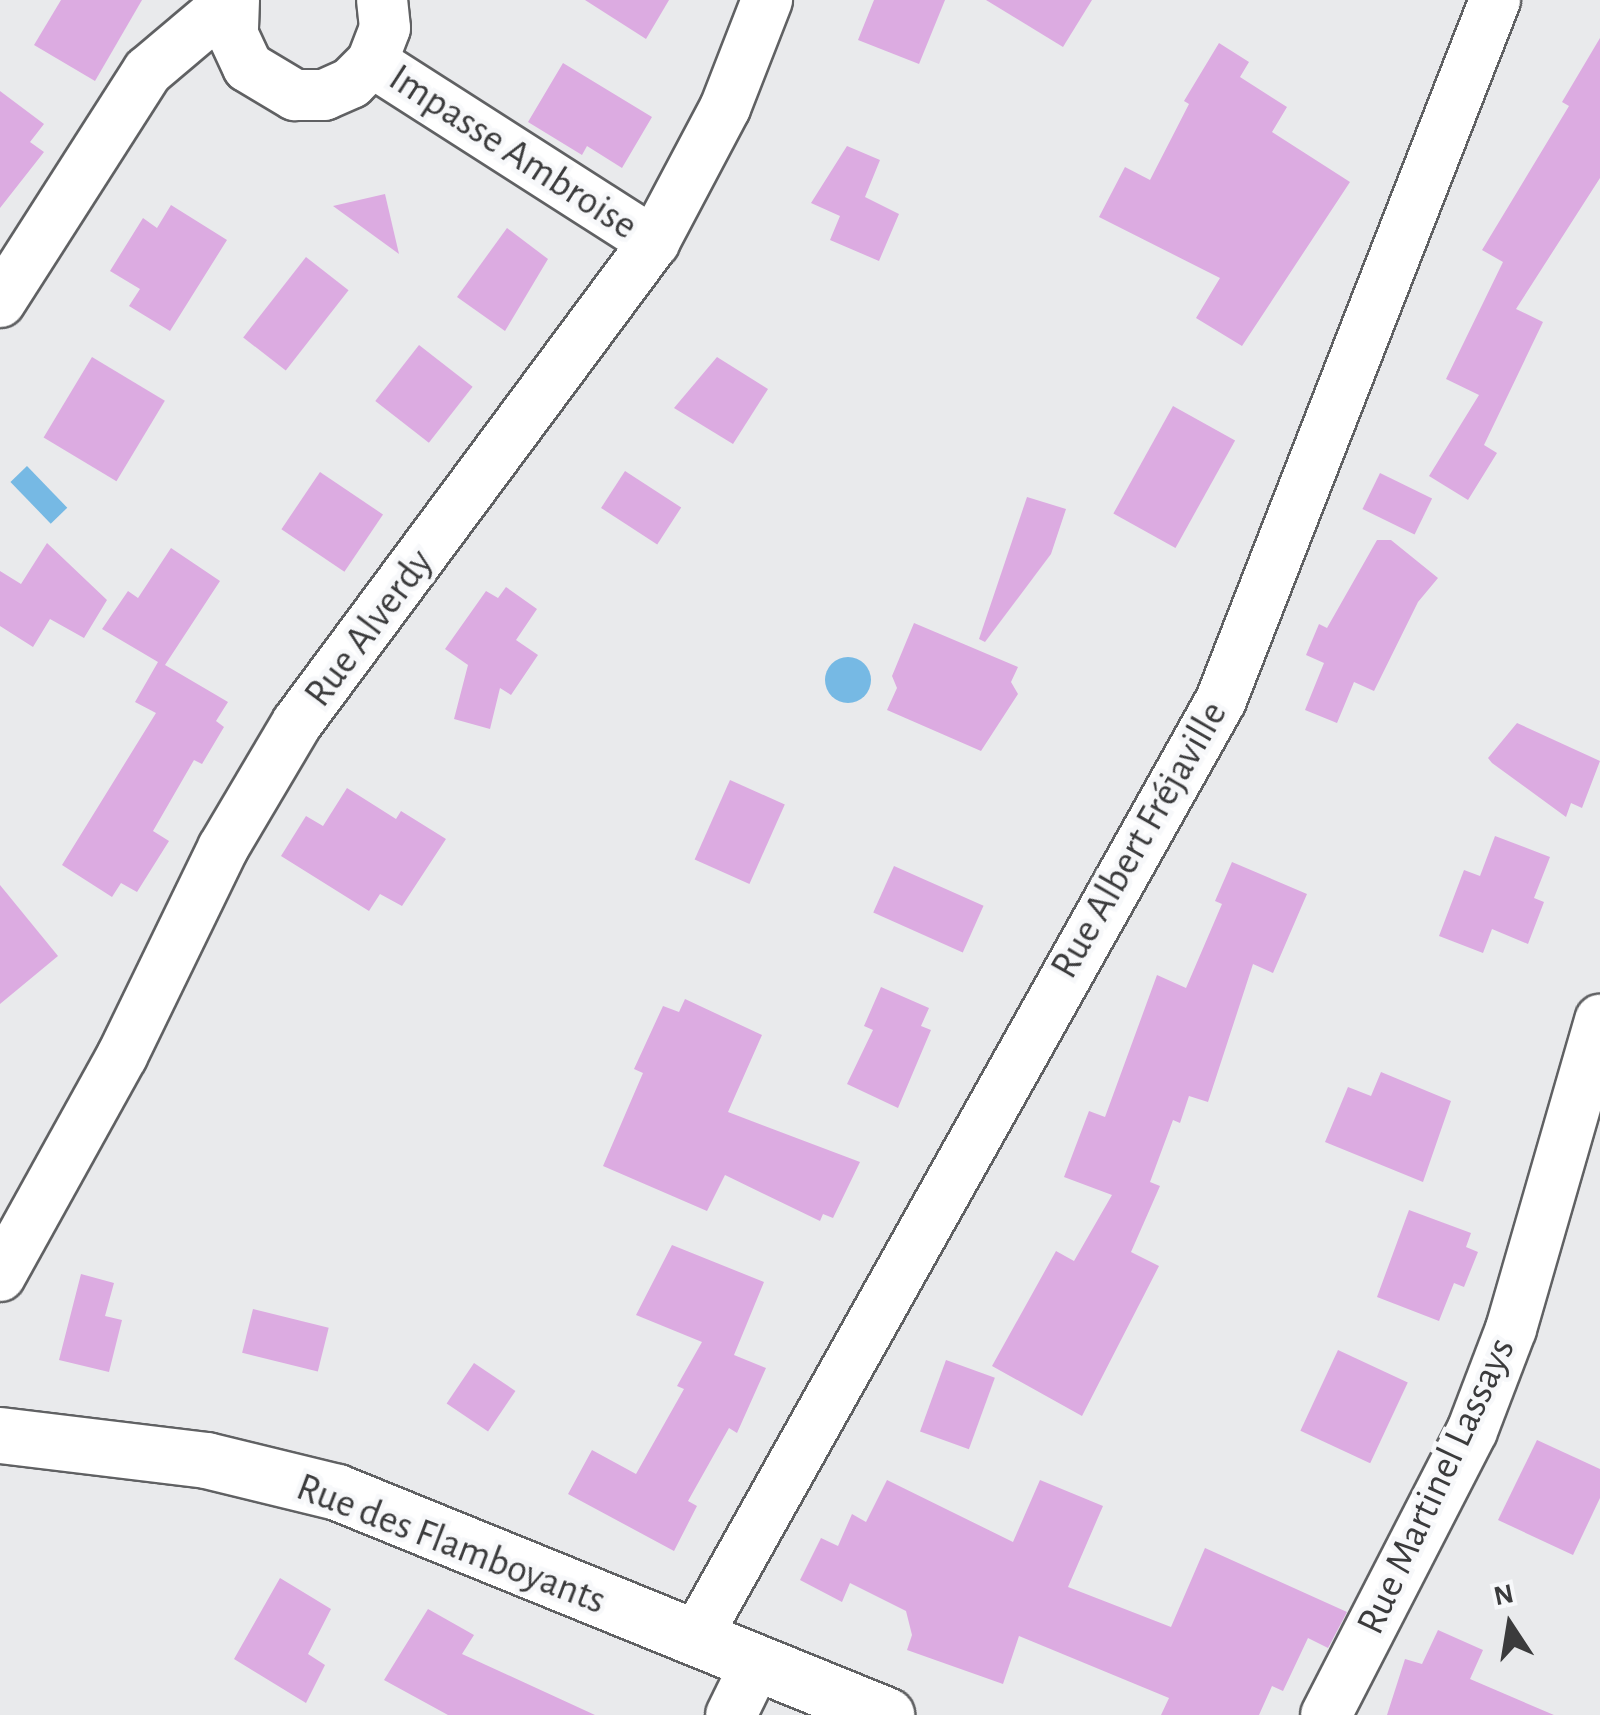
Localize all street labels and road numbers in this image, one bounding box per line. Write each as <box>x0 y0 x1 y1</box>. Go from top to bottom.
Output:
street label: Impasse Ambroise <box>380 54 646 250</box>
street label: Rue Alverdy <box>294 540 444 716</box>
street label: Rue Albert Fréjaville <box>1040 693 1238 987</box>
street label: Rue Martinel Lassays <box>1346 1330 1526 1642</box>
street label: Rue des Flamboyants <box>290 1463 612 1625</box>

